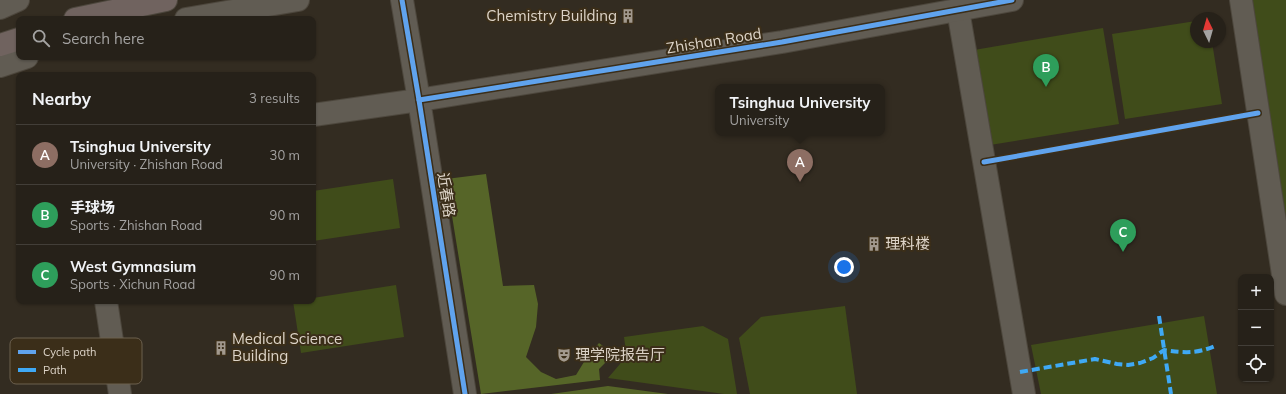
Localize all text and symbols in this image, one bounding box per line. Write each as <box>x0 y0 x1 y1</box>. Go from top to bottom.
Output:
place label: Chemistry Building <box>486 6 617 25</box>
building icon: Chemistry Building <box>620 8 636 24</box>
north arrow <box>1190 12 1226 48</box>
search box <box>16 16 316 60</box>
street label: Zhishan Road <box>665 24 763 57</box>
icon: search <box>30 27 52 49</box>
text: Search here <box>62 29 144 48</box>
pin: B <box>1033 54 1059 87</box>
popup <box>715 84 885 136</box>
text: Nearby <box>32 88 91 109</box>
text: 3 results <box>249 90 300 106</box>
text: Tsinghua University <box>730 93 870 112</box>
text: University <box>730 112 789 128</box>
text: Tsinghua University <box>70 137 211 156</box>
text: A <box>40 147 50 163</box>
text: 30 m <box>270 147 300 163</box>
pin: A <box>787 149 813 182</box>
text: University · Zhishan Road <box>70 156 223 172</box>
street label: 近春路 <box>434 171 459 219</box>
text: 手球场 <box>70 198 115 217</box>
text: B <box>41 207 49 223</box>
text: 90 m <box>270 207 300 223</box>
text: Sports · Zhishan Road <box>70 217 202 233</box>
pin: C <box>1110 219 1136 252</box>
place label: 理科楼 <box>885 234 930 253</box>
building icon: 理科楼 <box>866 236 882 252</box>
text: West Gymnasium <box>70 257 196 276</box>
your location <box>834 257 854 277</box>
text: C <box>41 267 49 283</box>
text: 90 m <box>270 267 300 283</box>
map controls <box>1238 274 1274 382</box>
button: + <box>1238 274 1274 310</box>
text: Sports · Xichun Road <box>70 276 195 292</box>
button: − <box>1238 310 1274 346</box>
place label: Medical Science Building <box>232 329 342 365</box>
legend <box>10 338 142 384</box>
building icon: Medical Science Building <box>213 340 229 356</box>
text: Cycle path <box>43 345 96 359</box>
place label: 理学院报告厅 <box>575 345 665 364</box>
button: locate <box>1238 346 1274 382</box>
theatre icon: 理学院报告厅 <box>556 347 572 363</box>
text: Path <box>43 363 67 377</box>

